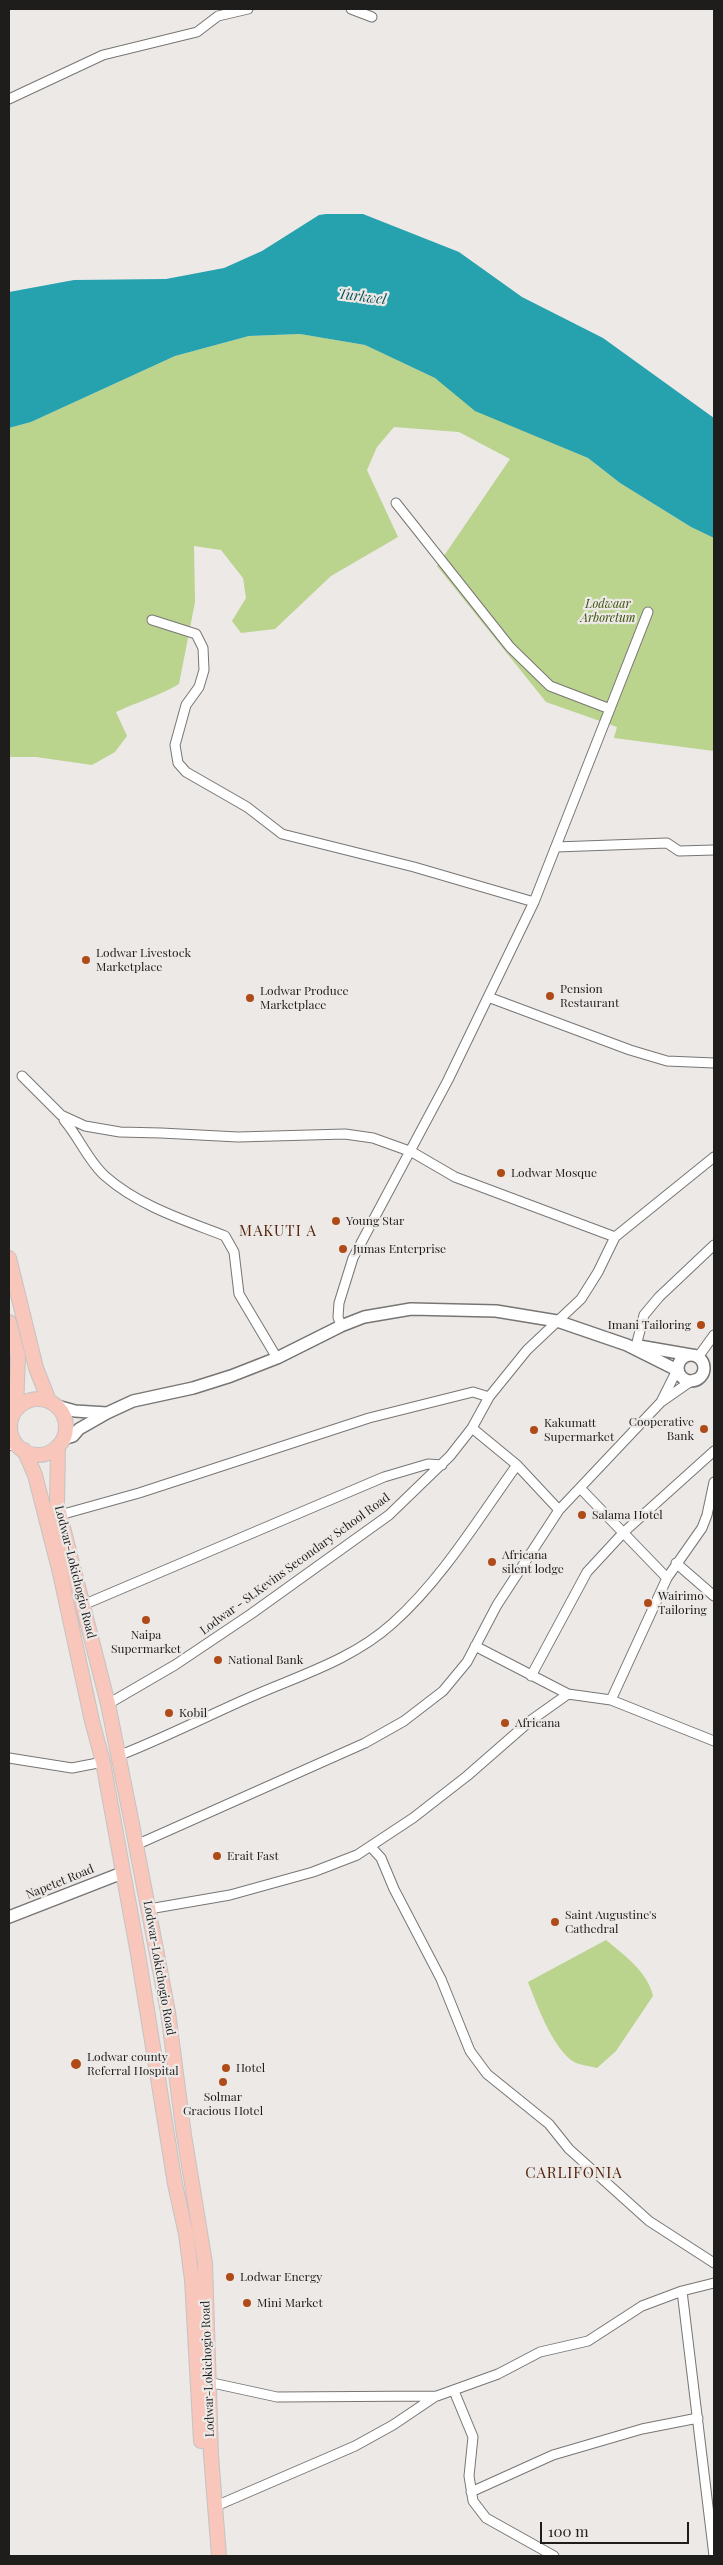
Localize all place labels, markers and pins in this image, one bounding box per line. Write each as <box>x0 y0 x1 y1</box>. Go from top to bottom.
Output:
place label: Lodwar Livestock Marketplace <box>96 946 191 974</box>
marker: Lodwar Livestock Marketplace <box>80 954 92 966</box>
place label: Pension Restaurant <box>560 982 619 1010</box>
place label: Lodwar Produce Marketplace <box>260 984 349 1012</box>
marker: Pension Restaurant <box>544 990 556 1002</box>
marker: Lodwar Produce Marketplace <box>244 992 256 1004</box>
place label: Lodwar Mosque <box>511 1166 597 1180</box>
marker: Lodwar Mosque <box>495 1167 507 1179</box>
place label: Young Star <box>346 1214 404 1228</box>
marker: Young Star <box>330 1215 342 1227</box>
place label: Jumas Enterprise <box>353 1242 446 1256</box>
marker: Jumas Enterprise <box>337 1243 349 1255</box>
place label: Imani Tailoring <box>608 1318 691 1332</box>
marker: Imani Tailoring <box>695 1319 707 1331</box>
place label: Cooperative Bank <box>629 1415 694 1443</box>
place label: Kakumatt Supermarket <box>544 1416 614 1444</box>
marker: Cooperative Bank <box>698 1423 710 1435</box>
marker: Kakumatt Supermarket <box>528 1424 540 1436</box>
place label: Salama Hotel <box>592 1508 663 1522</box>
marker: Salama Hotel <box>576 1509 588 1521</box>
place label: Africana silent lodge <box>502 1548 564 1576</box>
marker: Africana silent lodge <box>486 1556 498 1568</box>
place label: Wairimo Tailoring <box>658 1589 707 1617</box>
marker: Wairimo Tailoring <box>642 1597 654 1609</box>
marker: Naipa Supermarket <box>140 1614 152 1626</box>
place label: Naipa Supermarket <box>111 1628 181 1656</box>
place label: National Bank <box>228 1653 303 1667</box>
marker: National Bank <box>212 1654 224 1666</box>
place label: Kobil <box>179 1706 207 1720</box>
marker: Kobil <box>163 1707 175 1719</box>
place label: Africana <box>515 1716 560 1730</box>
marker: Africana <box>499 1717 511 1729</box>
place label: Erait Fast <box>227 1849 279 1863</box>
marker: Erait Fast <box>211 1850 223 1862</box>
place label: Saint Augustine's Cathedral <box>565 1908 657 1936</box>
marker: Saint Augustine's Cathedral <box>549 1916 561 1928</box>
place label: Lodwar county Referral Hospital <box>87 2050 179 2078</box>
marker: Lodwar county Referral Hospital <box>69 2057 83 2071</box>
place label: Hotel <box>236 2061 265 2075</box>
marker: Hotel <box>220 2062 232 2074</box>
marker: Solmar Gracious Hotel <box>217 2076 229 2088</box>
place label: Solmar Gracious Hotel <box>183 2090 263 2118</box>
place label: Lodwar Energy <box>240 2270 322 2284</box>
marker: Lodwar Energy <box>224 2271 236 2283</box>
place label: Mini Market <box>257 2296 323 2310</box>
marker: Mini Market <box>241 2297 253 2309</box>

